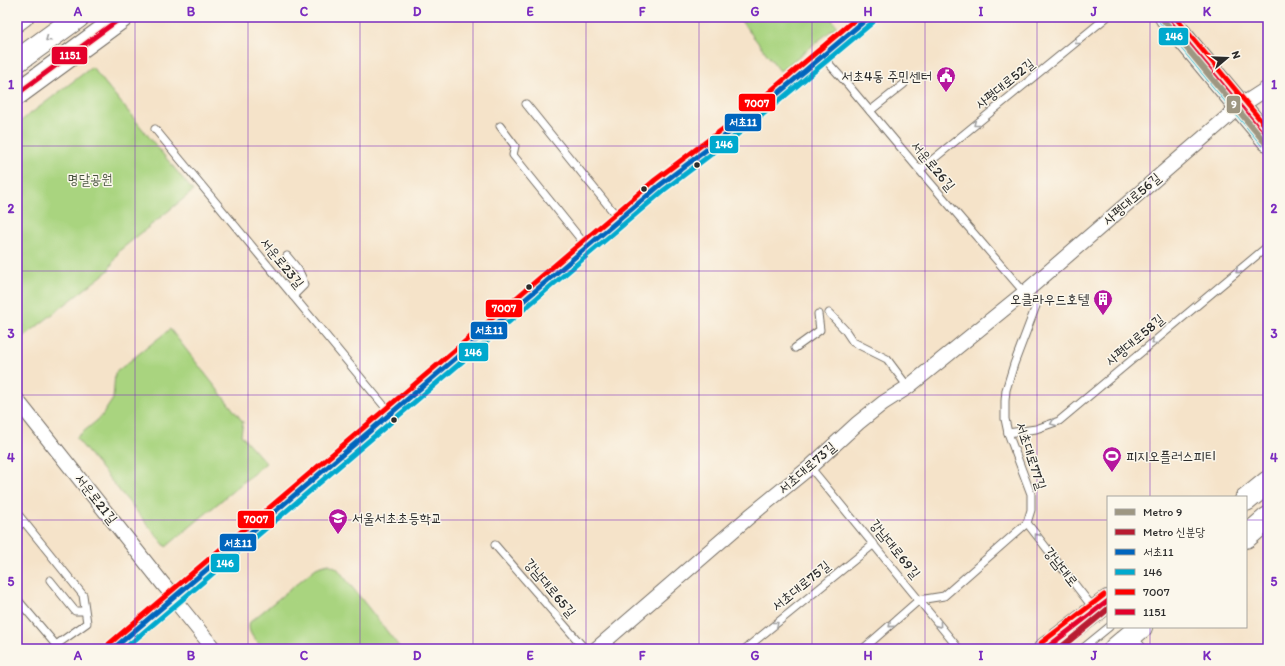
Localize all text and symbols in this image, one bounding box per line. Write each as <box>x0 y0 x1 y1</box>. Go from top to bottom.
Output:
text: A <box>73 4 83 19</box>
text: B <box>187 4 196 19</box>
text: C <box>300 4 309 19</box>
text: D <box>413 4 422 19</box>
text: E <box>526 4 534 19</box>
text: F <box>639 4 646 19</box>
text: G <box>751 4 760 19</box>
text: H <box>864 4 873 19</box>
text: I <box>979 4 984 19</box>
text: J <box>1090 4 1098 19</box>
text: K <box>1203 4 1212 19</box>
line badge: 146 <box>1158 27 1189 46</box>
text: 146 <box>1165 30 1183 43</box>
one-way arrow <box>45 34 52 41</box>
one-way arrow <box>1074 37 1081 44</box>
north arrow <box>1207 38 1247 78</box>
line badge: 1151 <box>51 46 88 65</box>
text: 1151 <box>59 49 81 62</box>
text: N <box>1229 49 1243 61</box>
street label: 사평대로52길 <box>972 55 1039 113</box>
public building icon: 서초4동 주민센터 <box>935 65 957 93</box>
place label: 서초4동 주민센터 <box>842 68 932 85</box>
text: 1 <box>8 77 14 92</box>
text: 1 <box>1271 77 1277 92</box>
line badge: 7007 <box>738 93 776 112</box>
line badge: 9 <box>1226 95 1241 114</box>
text: 7007 <box>744 97 770 110</box>
text: 9 <box>1231 98 1237 111</box>
line badge: 서초11 <box>724 113 762 132</box>
text: 서초11 <box>729 116 758 129</box>
one-way arrow <box>974 119 981 126</box>
line badge: 146 <box>709 135 739 154</box>
text: 146 <box>715 138 733 151</box>
street label: 서운로26길 <box>907 138 959 195</box>
unlabelled marker <box>692 160 702 170</box>
street label: 사평대로56길 <box>1100 169 1165 229</box>
park label: 명달공원 <box>67 171 113 188</box>
unlabelled marker <box>639 184 649 194</box>
text: 2 <box>8 201 15 216</box>
text: 2 <box>1271 201 1278 216</box>
street label: 서운로23길 <box>256 234 308 292</box>
one-way arrow <box>1236 266 1243 273</box>
unlabelled marker <box>524 282 534 292</box>
building icon: 오클라우드호텔 <box>1092 288 1114 316</box>
place label: 오클라우드호텔 <box>1010 291 1090 308</box>
line badge: 7007 <box>485 299 523 318</box>
text: 7007 <box>491 302 517 315</box>
street label: 사평대로58길 <box>1102 310 1168 369</box>
line badge: 서초11 <box>470 321 508 340</box>
text: 서초11 <box>475 324 504 337</box>
text: 3 <box>7 326 15 341</box>
text: 3 <box>1270 326 1278 341</box>
one-way arrow <box>1152 337 1159 344</box>
line badge: 146 <box>458 342 489 362</box>
text: 146 <box>464 346 482 359</box>
unlabelled marker <box>389 415 399 425</box>
one-way arrow <box>1050 418 1058 426</box>
street label: 서초대로77길 <box>1012 420 1050 493</box>
street label: 서초대로73길 <box>775 438 840 498</box>
sports icon: 피지오플러스피티 <box>1101 445 1123 473</box>
place label: 피지오플러스피티 <box>1126 448 1216 465</box>
text: 4 <box>7 450 15 465</box>
text: 4 <box>1270 450 1278 465</box>
street label: 서운로21길 <box>71 471 121 528</box>
legend <box>1107 496 1247 628</box>
text: Metro 9 <box>1143 505 1182 519</box>
school or university icon: 서울서초초등학교 <box>327 507 349 535</box>
line badge: 7007 <box>237 510 275 529</box>
place label: 서울서초초등학교 <box>352 510 442 527</box>
text: 7007 <box>243 513 269 526</box>
street label: 강남대로69길 <box>866 516 924 583</box>
text: Metro 신분당 <box>1143 525 1205 539</box>
line badge: 서초11 <box>219 533 257 552</box>
one-way arrow <box>1034 533 1041 540</box>
text: 서초11 <box>224 537 253 550</box>
street label: 강남대로 <box>1040 544 1082 590</box>
text: 서초11 <box>1143 545 1174 559</box>
line badge: 146 <box>210 553 240 573</box>
street label: 강남대로65길 <box>521 555 580 621</box>
text: 146 <box>216 557 234 570</box>
street label: 서초대로75길 <box>768 557 834 615</box>
text: 146 <box>1143 565 1162 579</box>
text: 5 <box>8 574 15 589</box>
text: 5 <box>1271 574 1278 589</box>
text: 7007 <box>1143 585 1170 599</box>
text: 1151 <box>1143 605 1166 619</box>
one-way arrow <box>888 620 896 627</box>
one-way arrow <box>934 620 941 627</box>
one-way arrow <box>771 622 778 629</box>
text: A <box>73 648 83 663</box>
text: B <box>187 648 196 663</box>
text: C <box>300 648 309 663</box>
text: D <box>413 648 422 663</box>
text: E <box>526 648 534 663</box>
text: F <box>639 648 646 663</box>
text: G <box>751 648 760 663</box>
text: H <box>864 648 873 663</box>
text: I <box>979 648 984 663</box>
text: J <box>1090 648 1098 663</box>
text: K <box>1203 648 1212 663</box>

